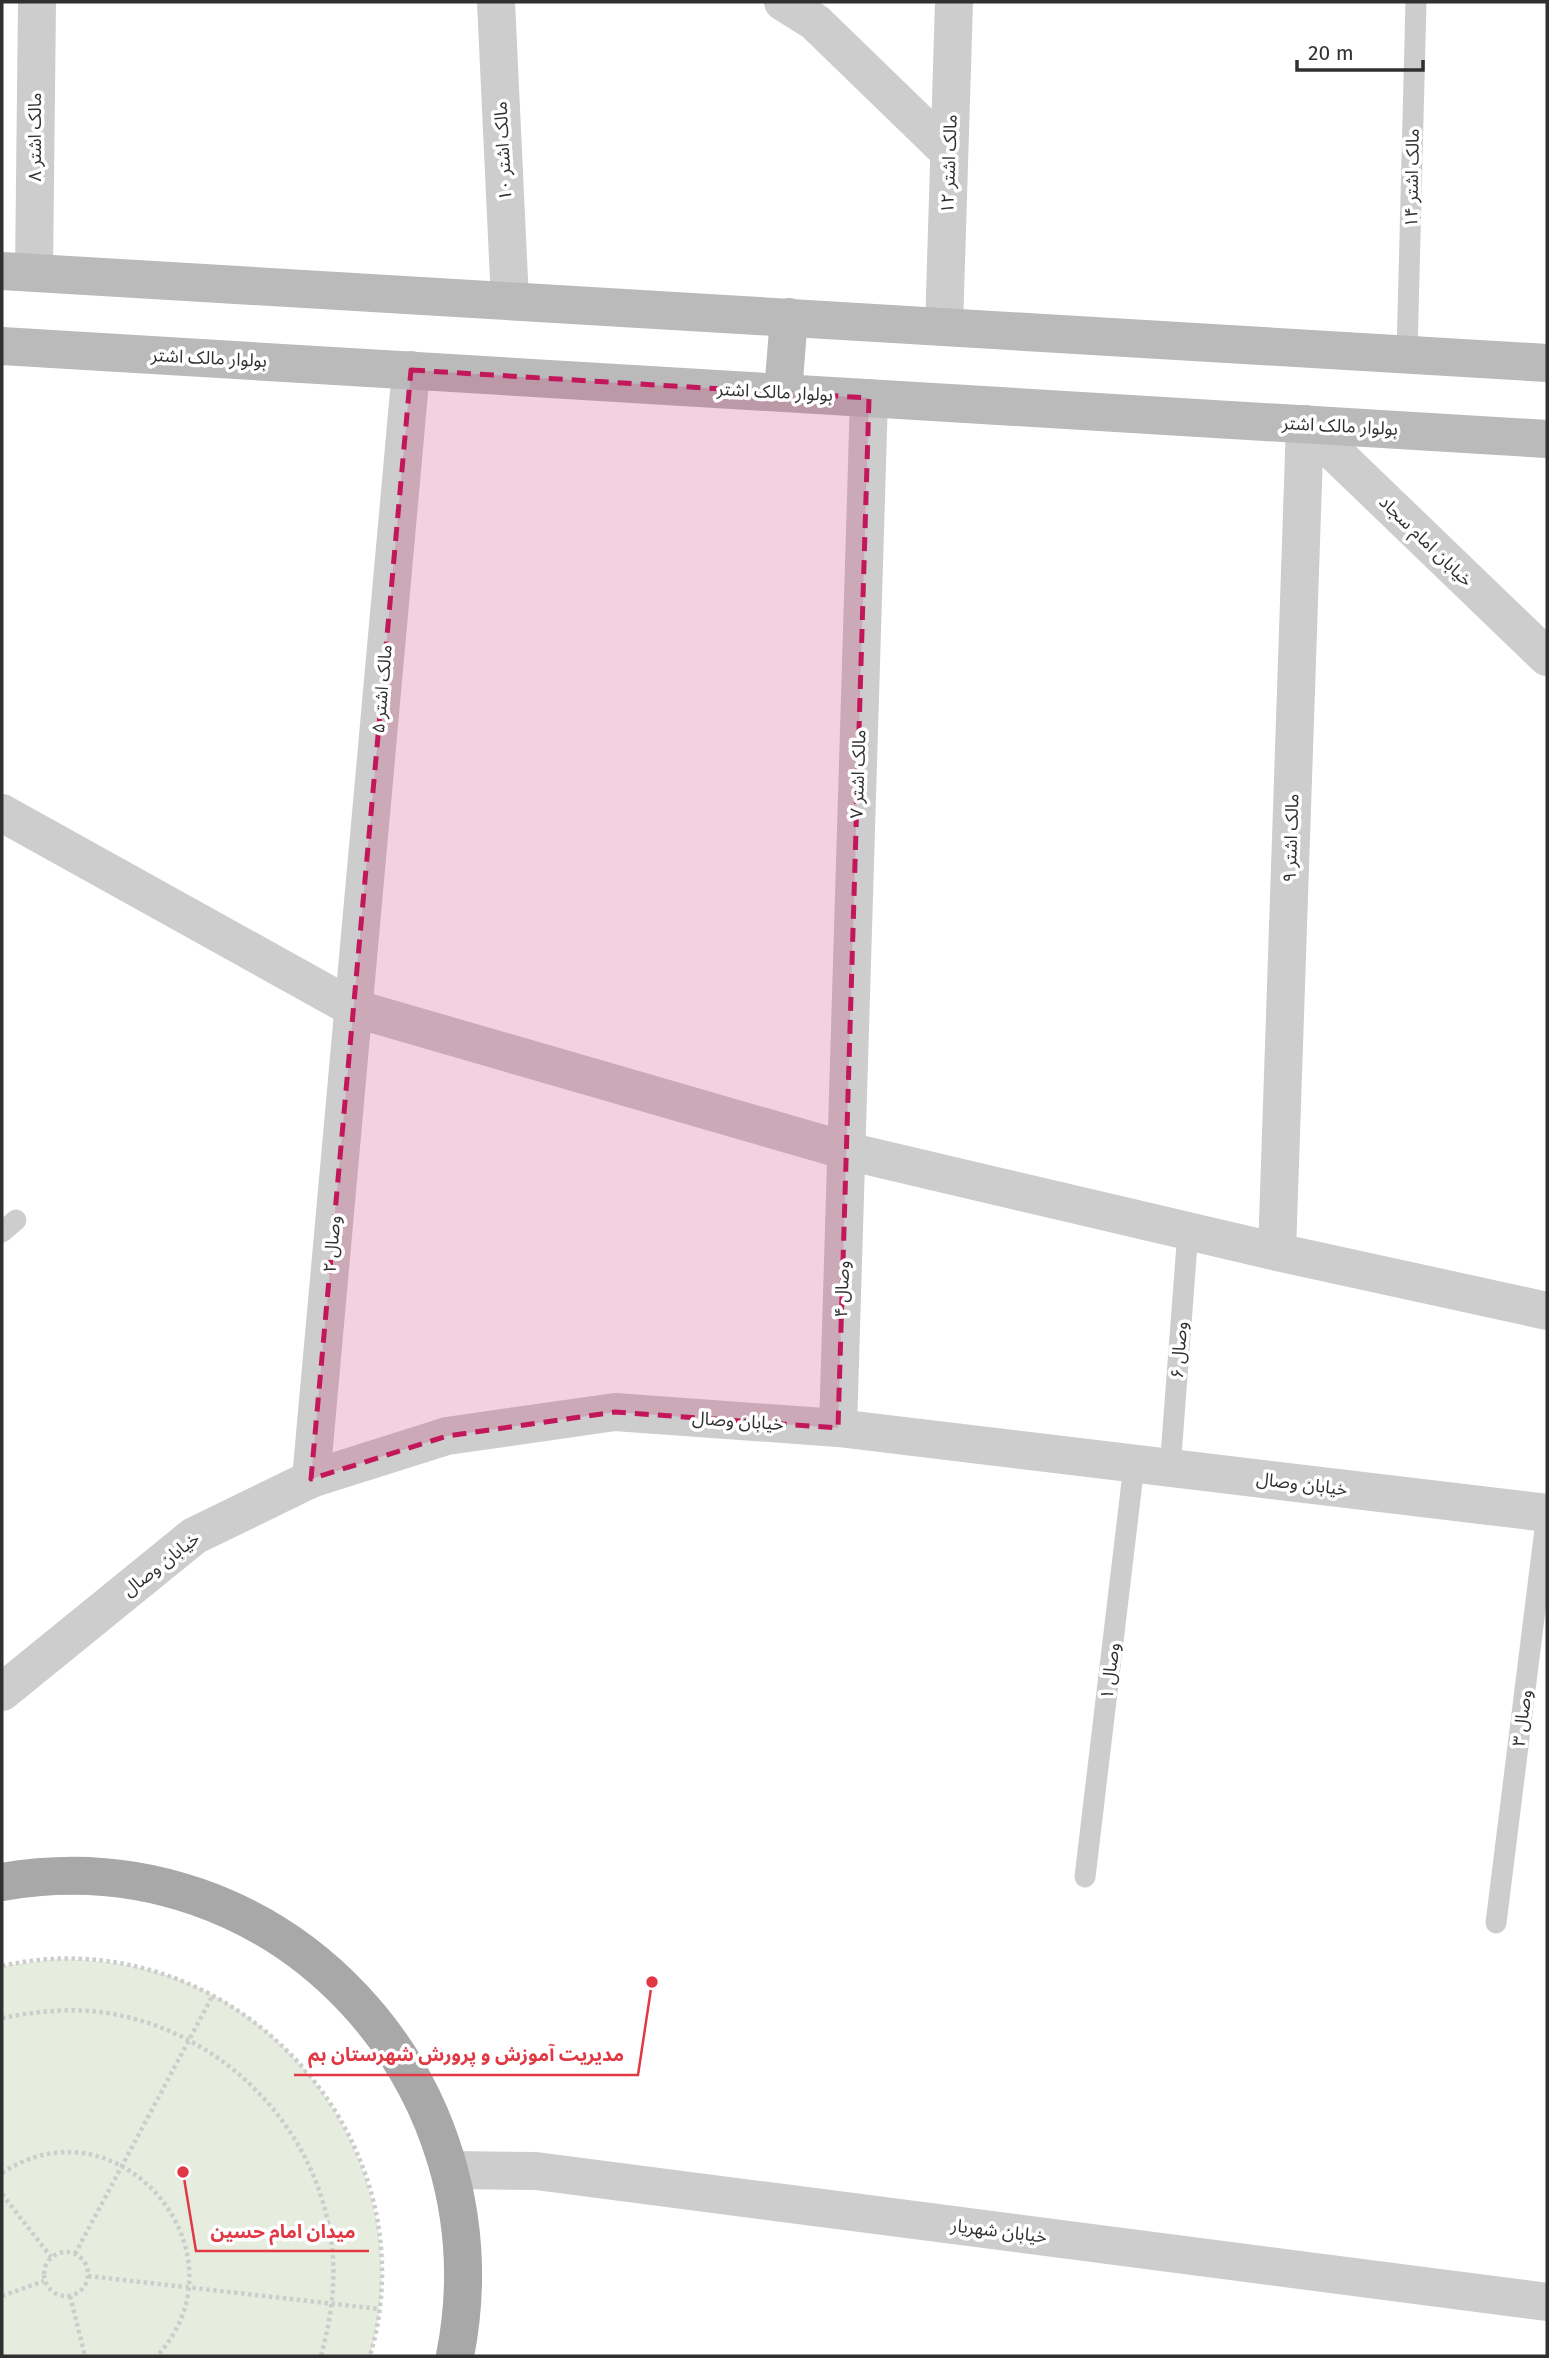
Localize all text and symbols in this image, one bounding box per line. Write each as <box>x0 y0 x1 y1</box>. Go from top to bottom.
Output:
scale bar <box>1297 28 1423 72</box>
text: 20 m <box>1308 40 1354 66</box>
street label: مالک اشتر ۸ <box>24 93 46 182</box>
street label: مالک اشتر ۱۰ <box>489 101 517 201</box>
street label: مالک اشتر ۱۲ <box>936 114 962 214</box>
street label: مالک اشتر ۱۴ <box>1400 128 1424 228</box>
street label: بولوار مالک اشتر <box>149 344 268 372</box>
street label: بولوار مالک اشتر <box>715 378 834 406</box>
street label: بولوار مالک اشتر <box>1280 412 1399 440</box>
street label: خیابان امام سجاد <box>1373 491 1477 593</box>
street label: مالک اشتر ۵ <box>367 644 397 734</box>
street label: مالک اشتر ۷ <box>845 729 871 819</box>
street label: مالک اشتر ۹ <box>1278 793 1304 883</box>
street label: وصال ۲ <box>319 1215 345 1273</box>
street label: وصال ۴ <box>830 1260 854 1318</box>
street label: وصال ۶ <box>1166 1321 1192 1379</box>
street label: خیابان وصال <box>691 1407 785 1435</box>
street label: خیابان وصال <box>1255 1467 1349 1501</box>
street label: خیابان وصال <box>118 1527 204 1601</box>
street label: وصال ۱ <box>1096 1641 1124 1701</box>
street label: وصال ۳ <box>1508 1688 1536 1748</box>
callout: مدیریت آموزش و پرورش شهرستان بم <box>294 2035 638 2075</box>
text: مدیریت آموزش و پرورش شهرستان بم <box>308 2043 624 2069</box>
callout: میدان امام حسین <box>196 2211 369 2251</box>
street label: خیابان شهریار <box>949 2214 1048 2248</box>
text: میدان امام حسین <box>210 2220 356 2246</box>

